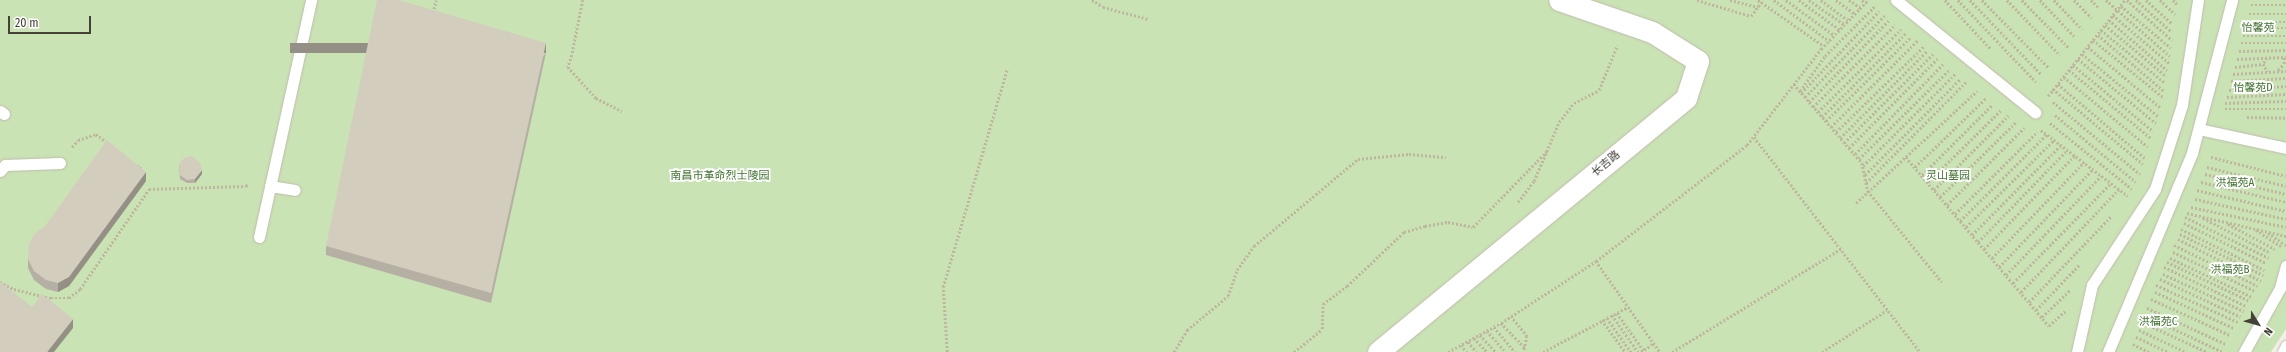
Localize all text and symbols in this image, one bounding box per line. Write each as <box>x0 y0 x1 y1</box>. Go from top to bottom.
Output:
scale bar <box>10 8 93 34</box>
text: 20 m <box>15 16 39 30</box>
park label: 怡馨苑 <box>2242 21 2274 35</box>
park label: 怡馨苑D <box>2233 81 2273 95</box>
street label: 长吉路 <box>1589 148 1623 180</box>
park label: 南昌市革命烈士陵园 <box>671 169 769 183</box>
park label: 灵山墓园 <box>1926 169 1970 183</box>
park label: 洪福苑A <box>2216 176 2254 190</box>
park label: 洪福苑B <box>2210 263 2250 277</box>
north arrow <box>2238 304 2278 344</box>
park label: 洪福苑C <box>2139 315 2177 329</box>
text: N <box>2261 325 2275 338</box>

